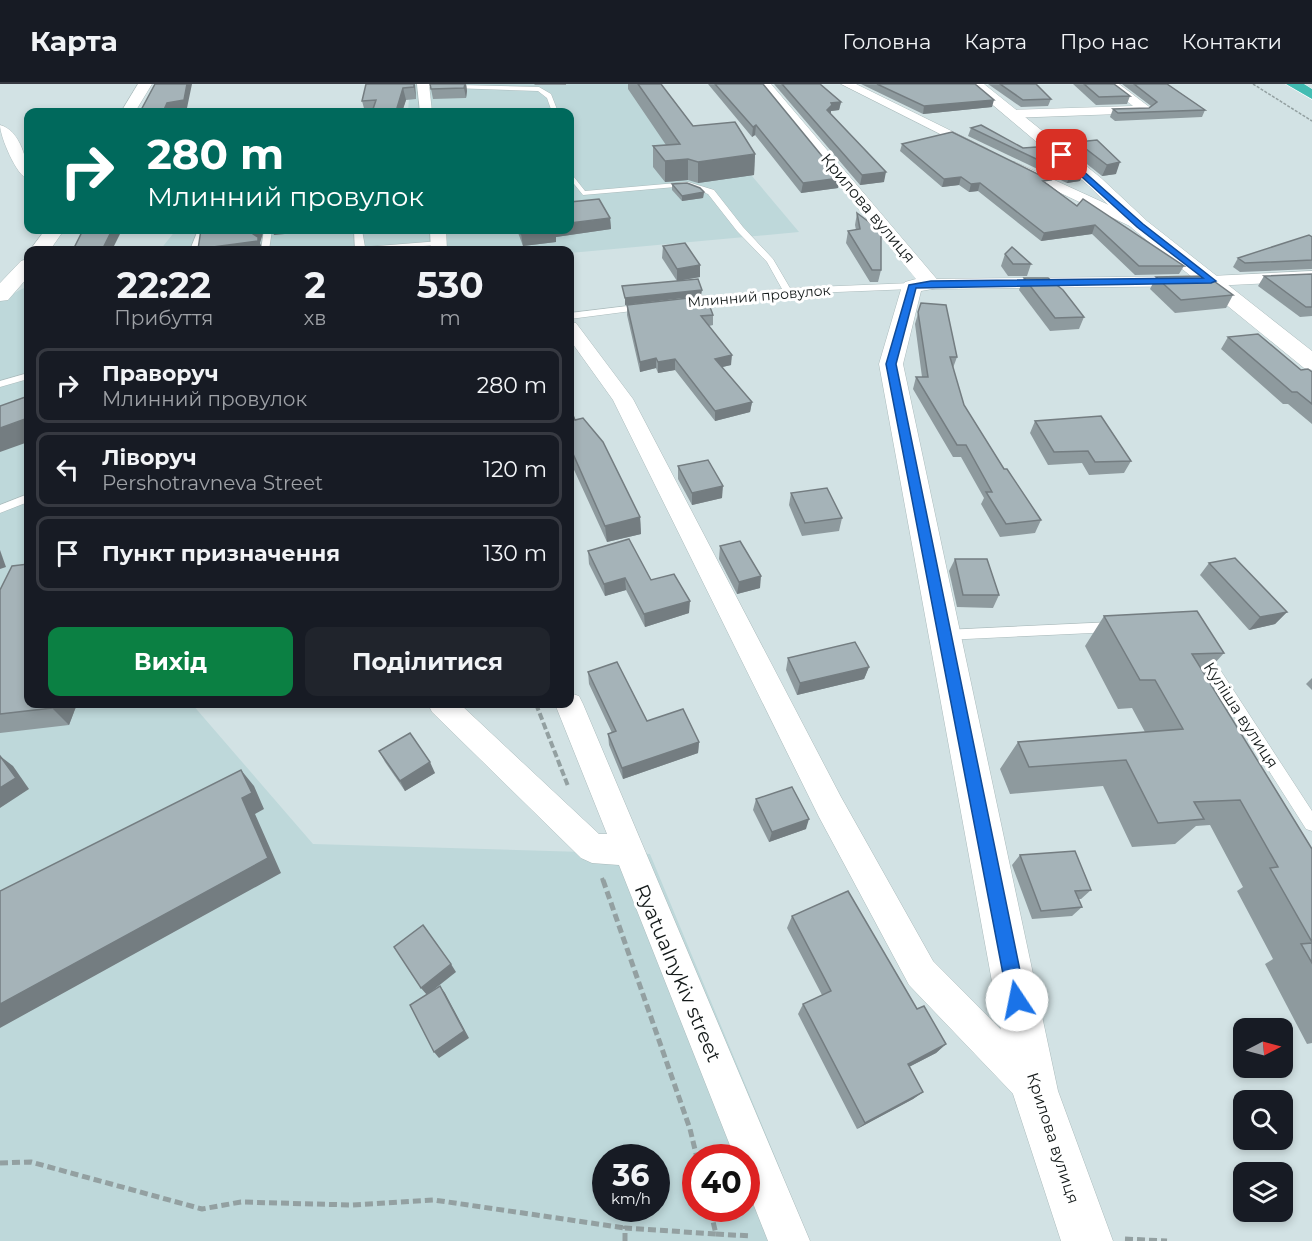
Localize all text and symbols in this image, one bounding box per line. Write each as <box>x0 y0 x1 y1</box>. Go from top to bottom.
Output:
text: Карта <box>30 24 118 58</box>
text: Головна <box>843 29 931 54</box>
text: Карта <box>964 29 1027 54</box>
text: Про нас <box>1060 29 1149 54</box>
text: Контакти <box>1182 29 1282 54</box>
text: 280 m <box>147 128 284 180</box>
pin <box>1036 129 1087 180</box>
icon: right <box>48 132 126 210</box>
icon: arrive <box>1045 138 1078 171</box>
street label: Крилова вулиця <box>817 150 919 266</box>
text: Млинний провулок <box>147 180 424 213</box>
text: 22:22 <box>117 263 211 307</box>
text: 2 <box>304 263 326 307</box>
text: 530 <box>417 263 484 307</box>
street label: Млинний провулок <box>687 281 831 311</box>
text: Прибуття <box>114 306 213 330</box>
text: хв <box>304 306 326 330</box>
text: m <box>440 306 461 330</box>
text: Праворуч <box>102 360 219 387</box>
icon: right <box>51 369 84 402</box>
text: 280 m <box>477 372 547 399</box>
text: Млинний провулок <box>102 387 307 411</box>
text: Ліворуч <box>102 444 197 471</box>
icon: left <box>51 453 84 486</box>
text: 120 m <box>483 456 547 483</box>
text: Pershotravneva Street <box>102 471 323 495</box>
icon: arrive <box>51 537 84 570</box>
text: Пункт призначення <box>102 540 340 567</box>
text: 130 m <box>483 540 547 567</box>
button: Вихід <box>48 627 293 696</box>
button: Поділитися <box>305 627 550 696</box>
street label: Куліша вулиця <box>1200 659 1282 771</box>
street label: Ryatualnykiv street <box>630 881 726 1065</box>
position arrow <box>985 968 1049 1032</box>
north arrow <box>1233 1018 1293 1078</box>
map controls <box>1233 1018 1293 1222</box>
street label: Крилова вулиця <box>1023 1070 1083 1206</box>
button: search <box>1233 1090 1293 1150</box>
speed limit sign: 40 <box>682 1144 760 1222</box>
text: 36 <box>613 1157 649 1194</box>
button: layers <box>1233 1162 1293 1222</box>
text: km/h <box>611 1189 651 1208</box>

